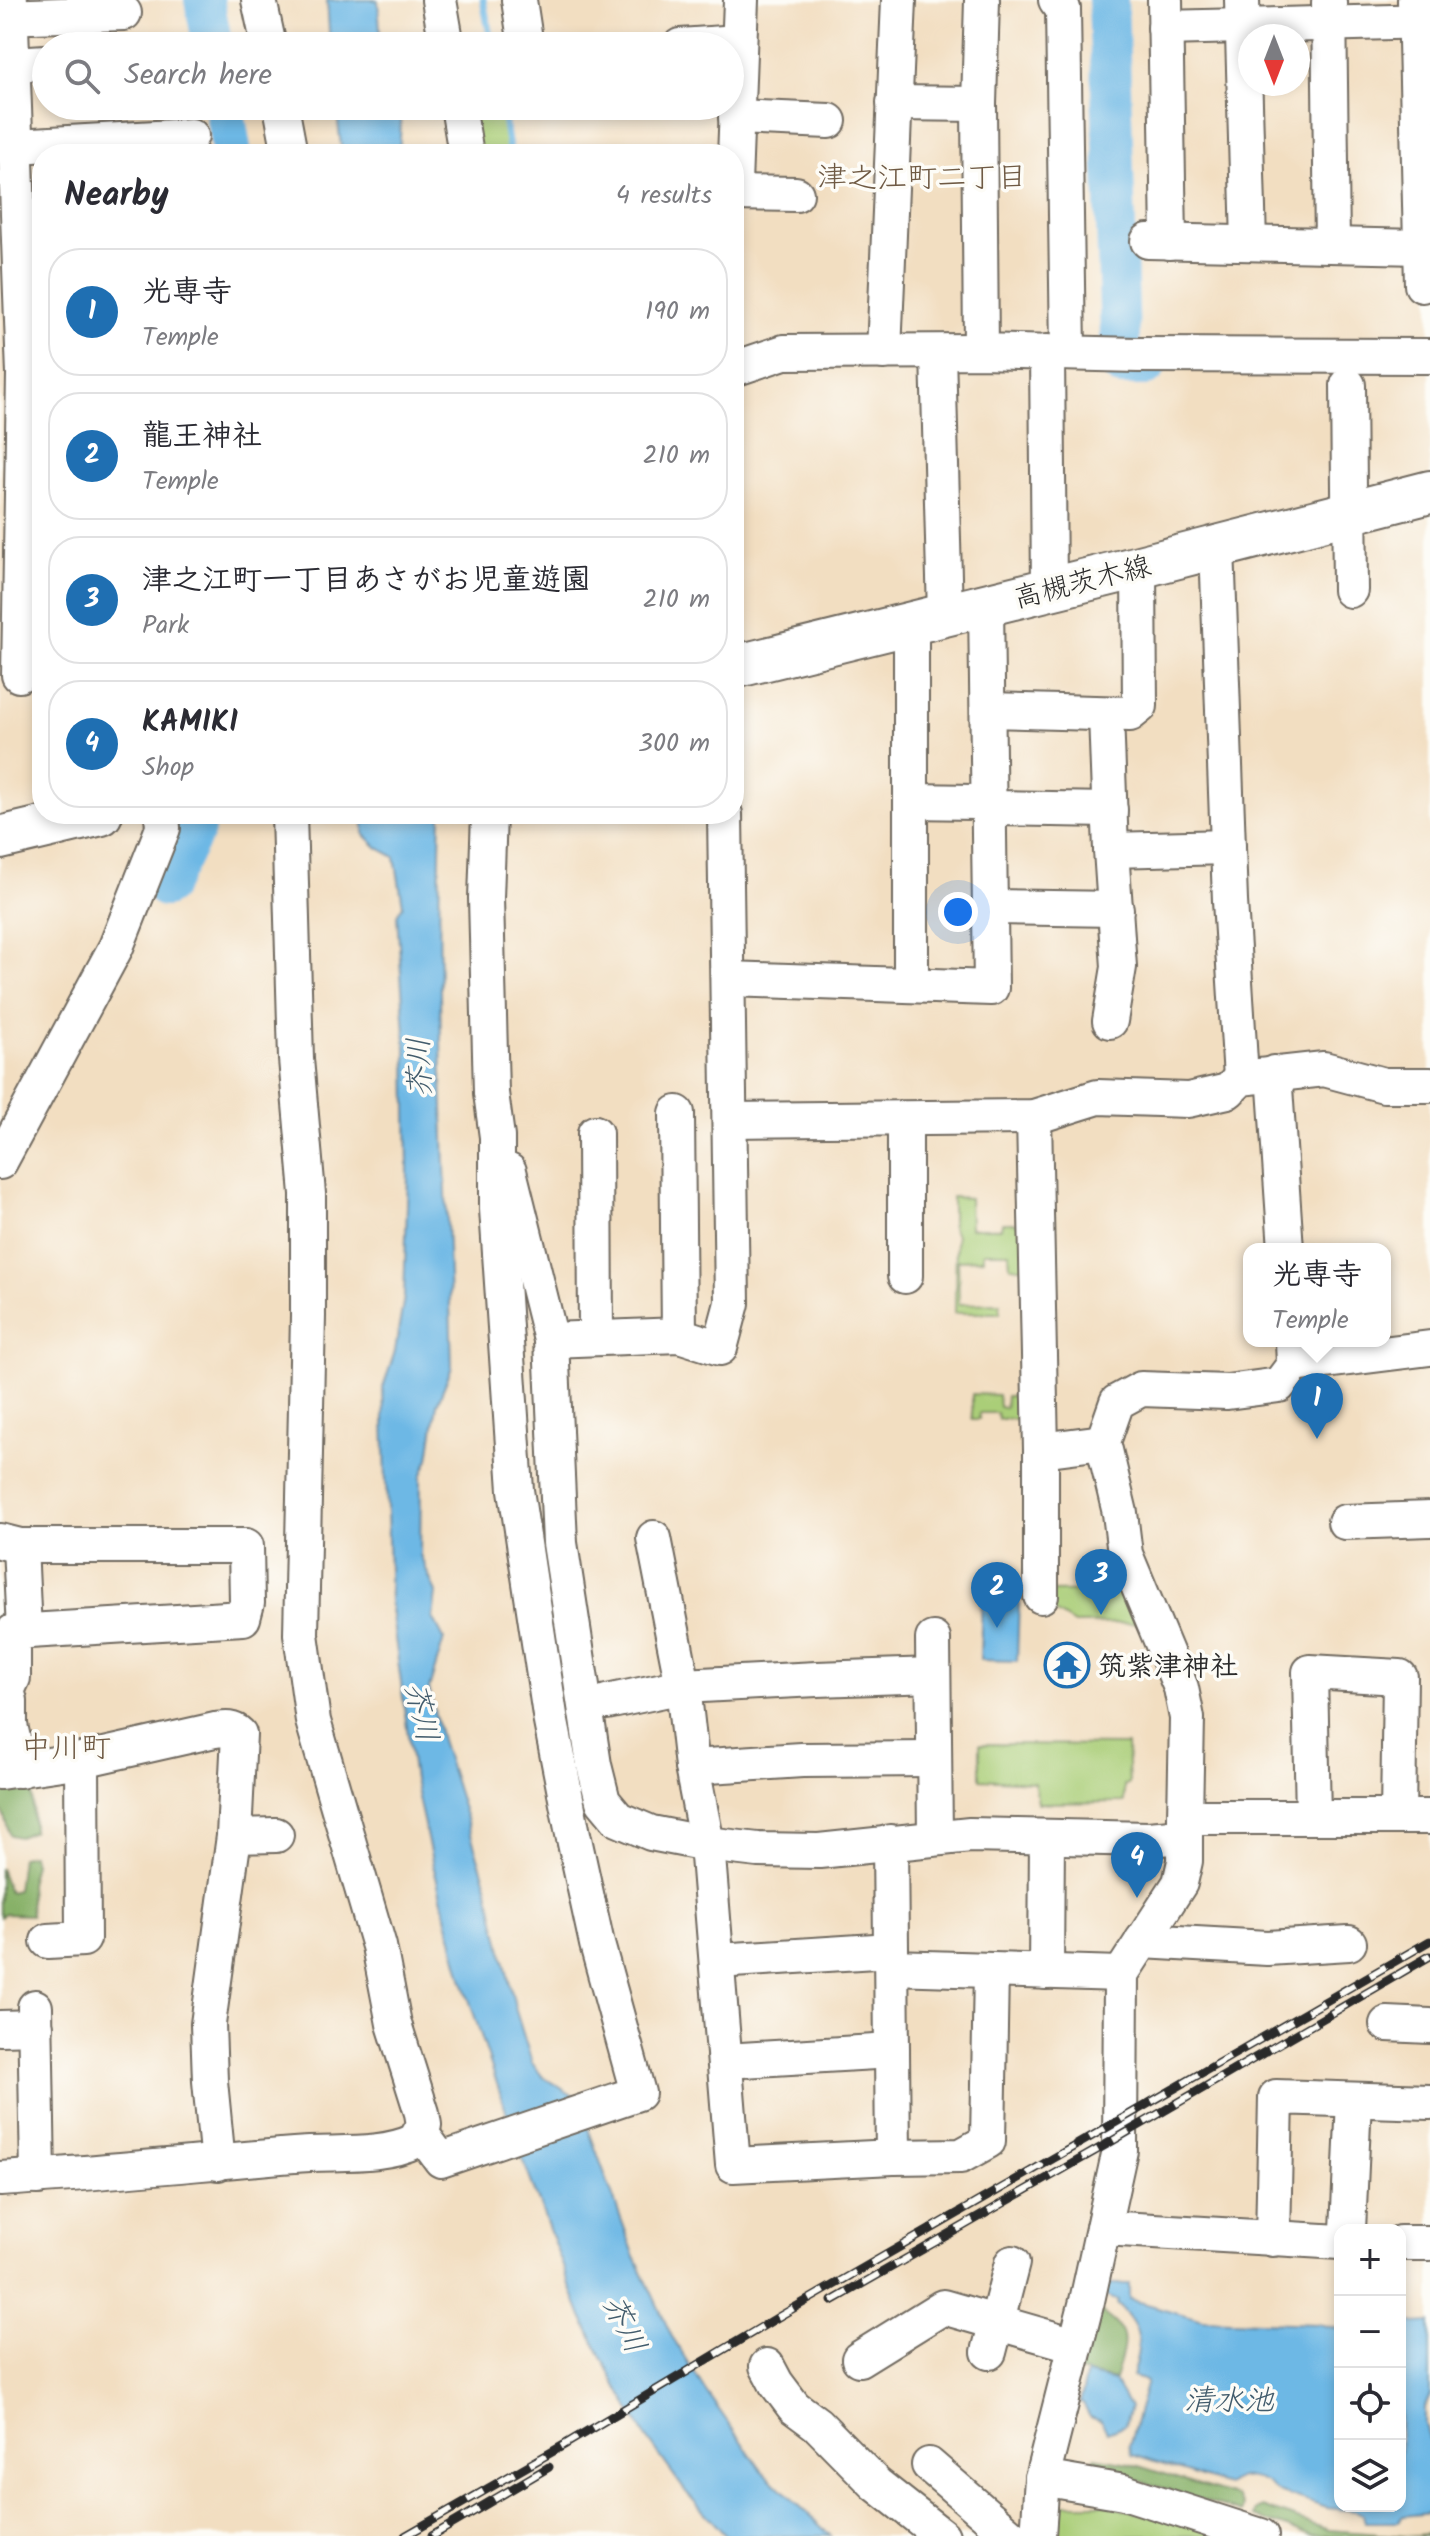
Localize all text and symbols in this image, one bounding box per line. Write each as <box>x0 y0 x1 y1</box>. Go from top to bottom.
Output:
north arrow <box>1238 24 1310 96</box>
search box <box>32 32 744 120</box>
text: Search here <box>124 52 272 100</box>
icon: search <box>60 54 104 98</box>
district label: 津之江町二丁目 <box>817 155 1027 203</box>
text: Nearby <box>64 169 169 223</box>
text: 4 results <box>616 175 712 217</box>
text: 光専寺 <box>142 269 232 317</box>
text: 1 <box>88 291 96 333</box>
text: 190 m <box>645 291 710 333</box>
text: Temple <box>142 317 219 359</box>
text: 龍王神社 <box>142 413 262 461</box>
text: 2 <box>84 435 100 477</box>
text: 210 m <box>643 435 710 477</box>
text: Temple <box>142 461 219 503</box>
street label: 高槻茨木線 <box>1009 545 1156 622</box>
text: 津之江町一丁目あさがお児童遊園 <box>142 557 591 605</box>
text: 3 <box>85 579 99 621</box>
text: 210 m <box>643 579 710 621</box>
text: Park <box>142 605 189 647</box>
text: KAMIKI <box>142 699 238 747</box>
text: 4 <box>85 723 99 765</box>
text: 300 m <box>638 723 710 765</box>
text: Shop <box>142 747 194 789</box>
your location <box>938 892 978 932</box>
water label: 芥川 <box>396 1036 446 1098</box>
popup <box>1243 1243 1391 1347</box>
text: 光専寺 <box>1272 1252 1362 1300</box>
text: Temple <box>1272 1300 1349 1342</box>
pin: 1 <box>1291 1373 1343 1439</box>
pin: 3 <box>1075 1549 1127 1615</box>
pin: 2 <box>971 1562 1023 1628</box>
temple icon: 筑紫津神社 <box>1043 1641 1091 1689</box>
place label: 筑紫津神社 <box>1098 1645 1238 1690</box>
water label: 芥川 <box>390 1678 450 1747</box>
district label: 中川町 <box>21 1725 111 1773</box>
pin: 4 <box>1111 1832 1163 1898</box>
map controls <box>1334 2224 1406 2512</box>
button: + <box>1334 2224 1406 2296</box>
water label: 芥川 <box>588 2287 658 2362</box>
button: − <box>1334 2296 1406 2368</box>
button: locate <box>1334 2368 1406 2440</box>
water label: 清水池 <box>1184 2378 1275 2426</box>
button: layers <box>1334 2440 1406 2512</box>

